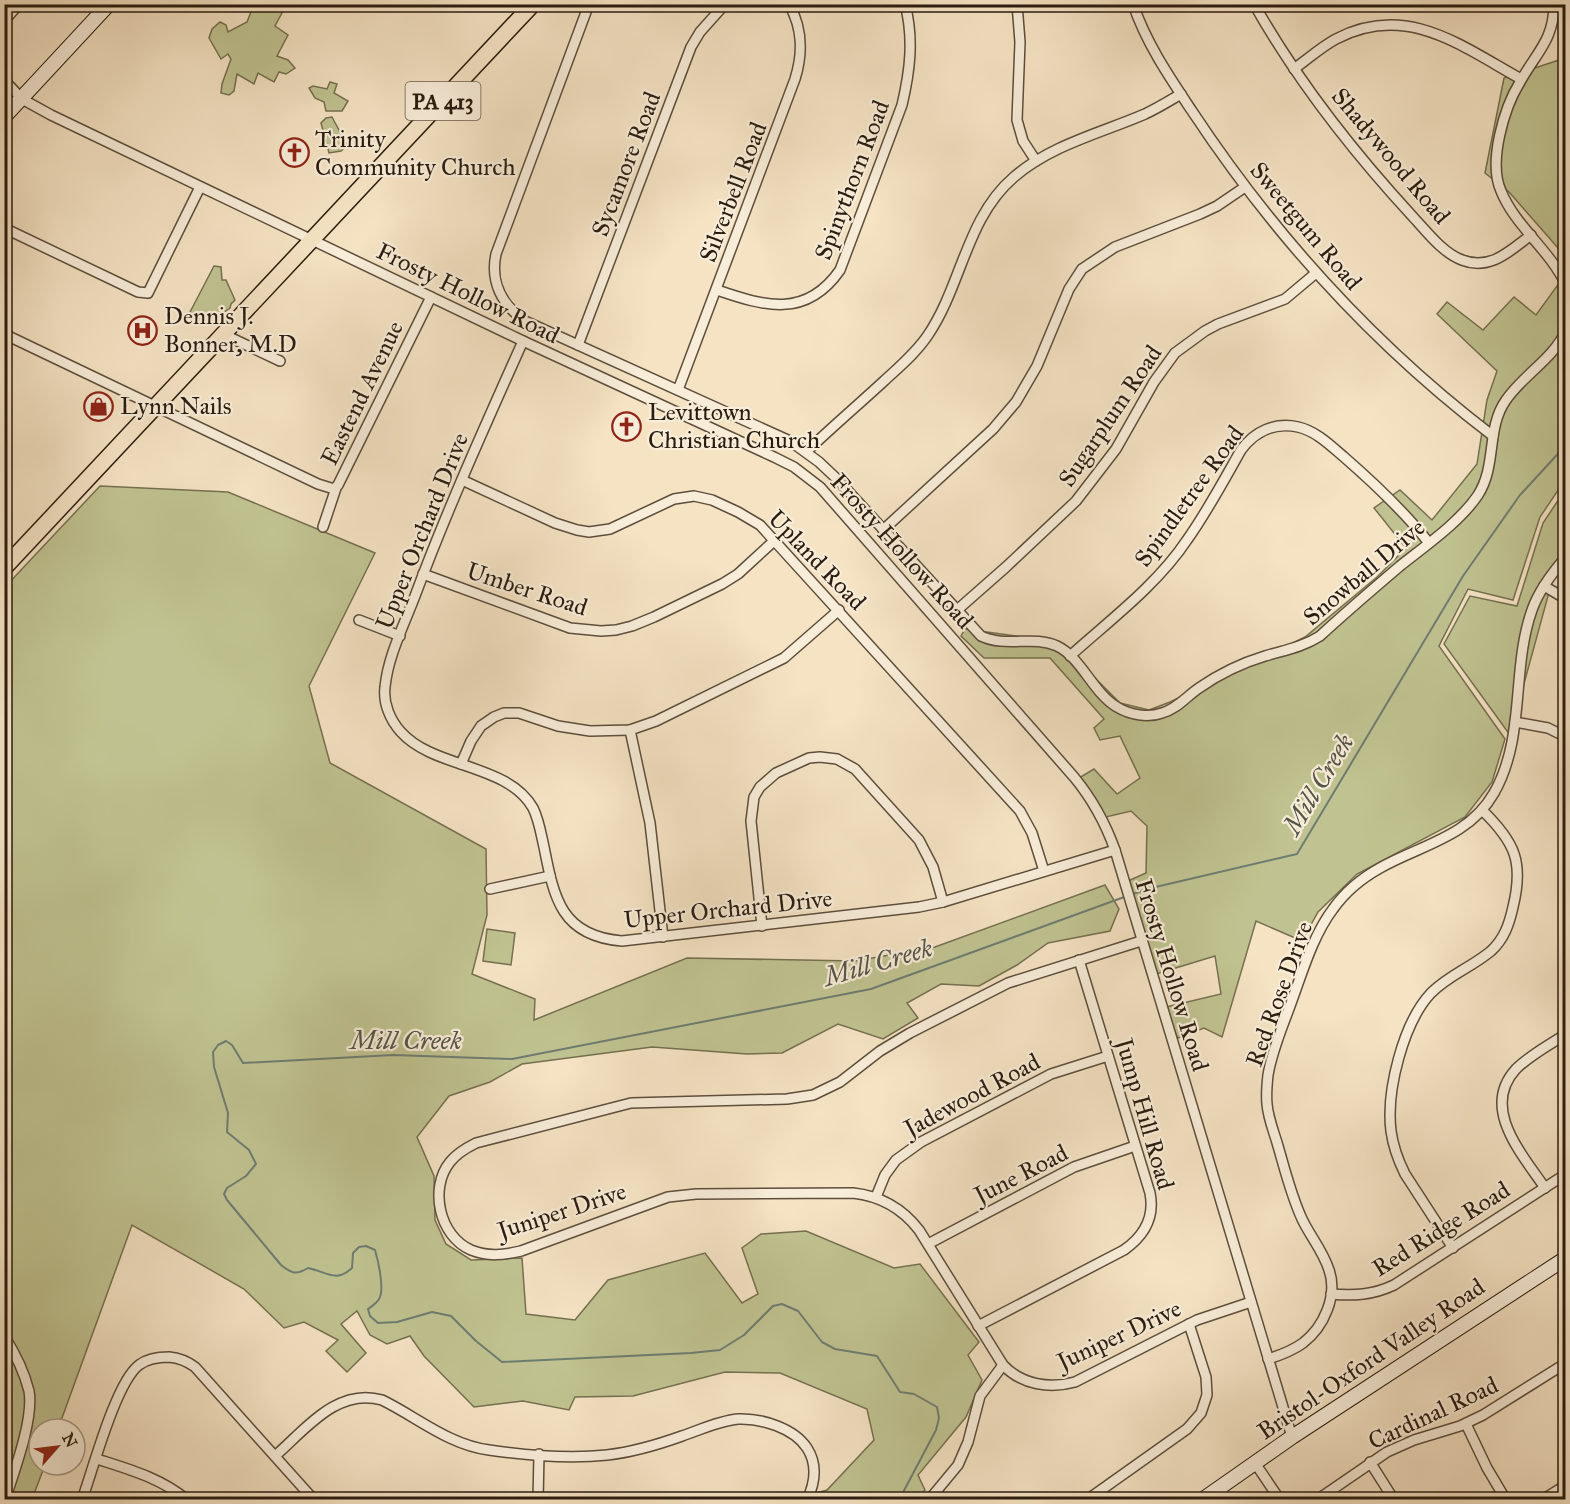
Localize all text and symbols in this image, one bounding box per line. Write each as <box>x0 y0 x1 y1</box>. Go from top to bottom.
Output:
road number: PA 413 <box>406 82 480 120</box>
street label: Shadywood Road <box>1325 82 1457 230</box>
street label: Sycamore Road <box>585 87 667 241</box>
street label: Spinythorn Road <box>808 96 896 264</box>
street label: Silverbell Road <box>693 118 773 266</box>
place label: Trinity Community Church <box>315 124 516 182</box>
church icon: Trinity Community Church <box>278 137 310 169</box>
street label: Sweetgum Road <box>1244 156 1368 296</box>
street label: Frosty Hollow Road <box>372 236 564 350</box>
place label: Dennis J. Bonner, M.D <box>164 301 297 359</box>
hospital icon: Dennis J. Bonner, M.D <box>127 314 159 346</box>
street label: Eastend Avenue <box>314 316 410 470</box>
street label: Sugarplum Road <box>1052 339 1168 493</box>
shop icon: Lynn Nails <box>83 390 115 422</box>
place label: Lynn Nails <box>120 391 232 421</box>
place label: Levittown Christian Church <box>648 397 820 455</box>
church icon: Levittown Christian Church <box>611 410 643 442</box>
street label: Spindletree Road <box>1128 419 1250 573</box>
street label: Upper Orchard Drive <box>369 428 475 634</box>
street label: Frosty Hollow Road <box>824 467 980 635</box>
street label: Upland Road <box>762 503 872 617</box>
street label: Snowball Drive <box>1297 512 1431 632</box>
street label: Umber Road <box>463 555 591 623</box>
water label: Mill Creek <box>1274 728 1361 843</box>
street label: Frosty Hollow Road <box>1128 875 1216 1075</box>
street label: Upper Orchard Drive <box>622 883 834 935</box>
street label: Red Rose Drive <box>1239 917 1319 1071</box>
water label: Mill Creek <box>817 931 936 994</box>
water label: Mill Creek <box>347 1024 462 1056</box>
street label: Jump Hill Road <box>1108 1032 1181 1193</box>
street label: Jadewood Road <box>896 1047 1045 1145</box>
street label: June Road <box>966 1138 1073 1212</box>
street label: Red Ridge Road <box>1367 1175 1515 1283</box>
street label: Juniper Drive <box>491 1176 630 1247</box>
street label: Bristol-Oxford Valley Road <box>1252 1272 1490 1446</box>
street label: Juniper Drive <box>1050 1293 1186 1378</box>
street label: Cardinal Road <box>1363 1370 1503 1456</box>
north arrow <box>27 1417 87 1477</box>
text: N <box>58 1430 82 1451</box>

